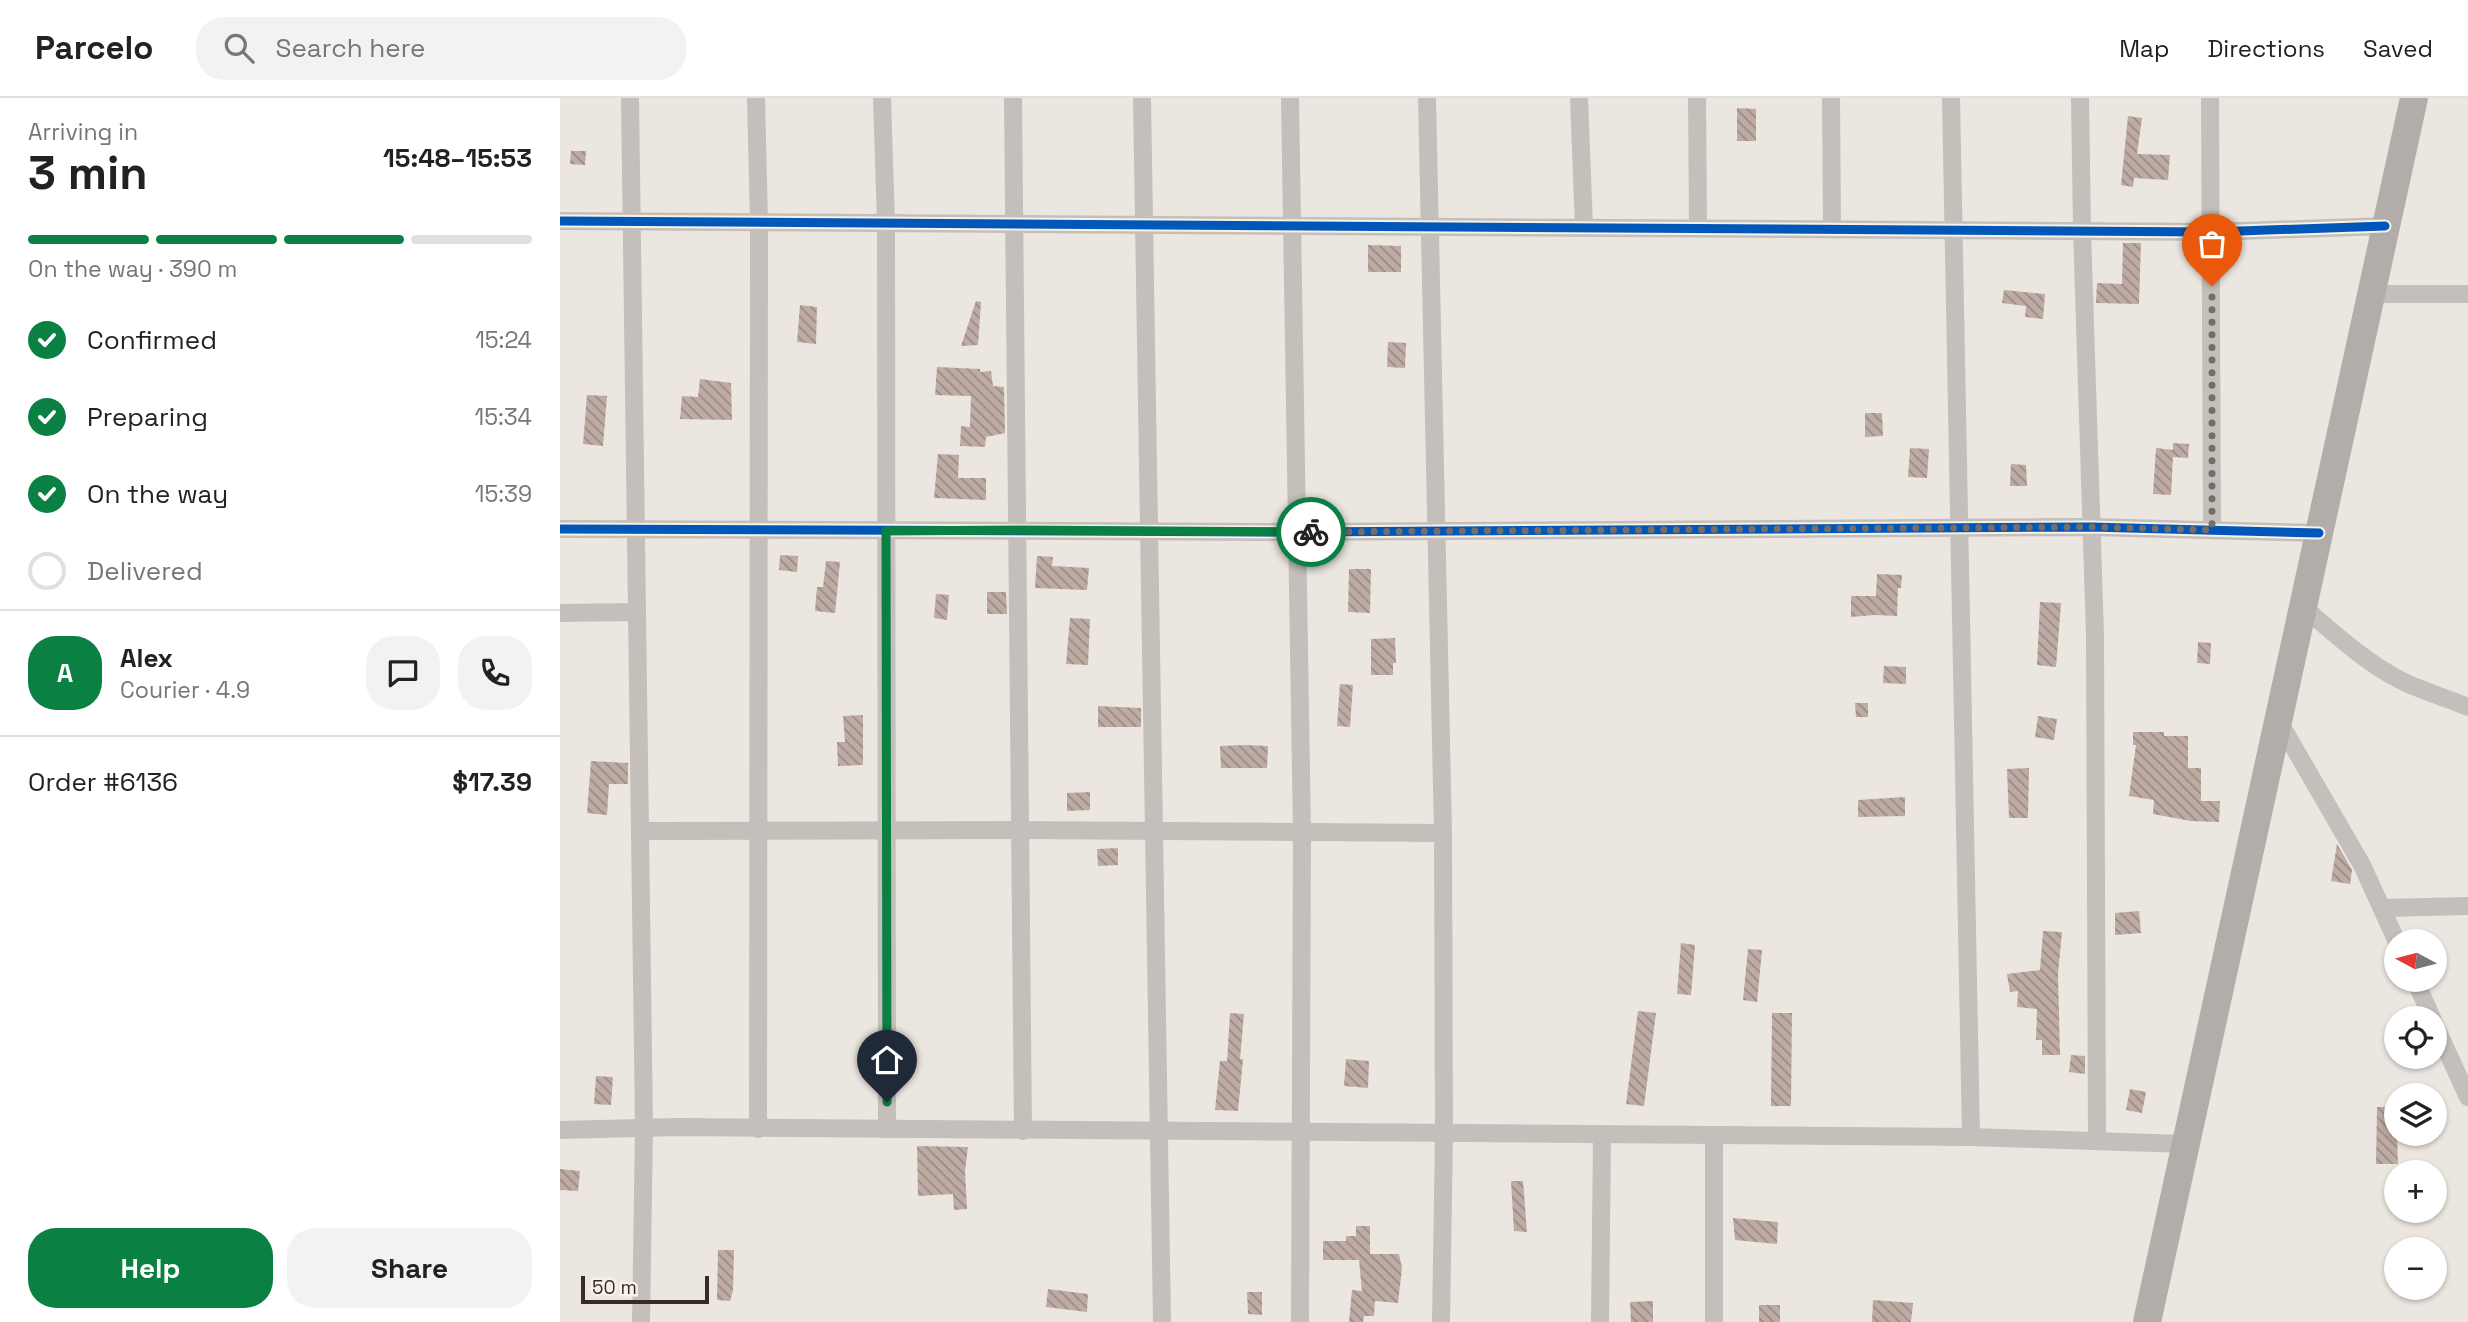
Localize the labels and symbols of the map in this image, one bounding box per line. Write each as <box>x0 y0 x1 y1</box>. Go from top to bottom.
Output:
pin <box>2182 214 2242 286</box>
courier <box>1276 497 1346 567</box>
north arrow <box>2384 929 2446 992</box>
pin <box>857 1030 917 1102</box>
scale bar <box>581 1273 709 1305</box>

